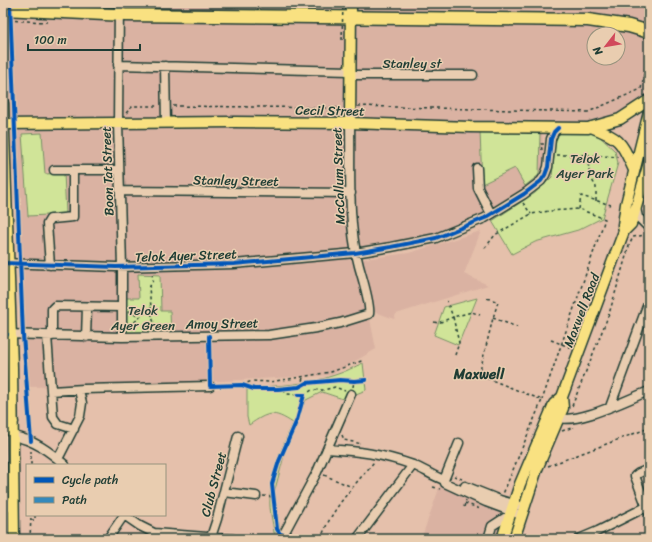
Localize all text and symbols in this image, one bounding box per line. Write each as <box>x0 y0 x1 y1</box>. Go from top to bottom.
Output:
scale bar <box>28 26 140 52</box>
north arrow <box>586 26 626 66</box>
text: 100 m <box>34 29 67 51</box>
text: N <box>588 42 608 60</box>
street label: Stanley st <box>382 52 442 75</box>
street label: Cecil Street <box>295 98 365 123</box>
street label: Boon Tat Street <box>94 125 121 216</box>
street label: McCallum Street <box>325 127 352 225</box>
park label: Telok Ayer Park <box>555 147 614 185</box>
street label: Stanley Street <box>193 168 279 193</box>
street label: Telok Ayer Street <box>135 242 238 269</box>
street label: Maxwell Road <box>557 269 607 351</box>
park label: Telok Ayer Green <box>110 299 175 337</box>
street label: Amoy Street <box>185 311 259 336</box>
district label: Maxwell <box>453 362 505 387</box>
street label: Club Street <box>194 449 233 519</box>
legend <box>26 464 166 516</box>
text: Cycle path <box>62 469 118 491</box>
text: Path <box>62 489 87 511</box>

